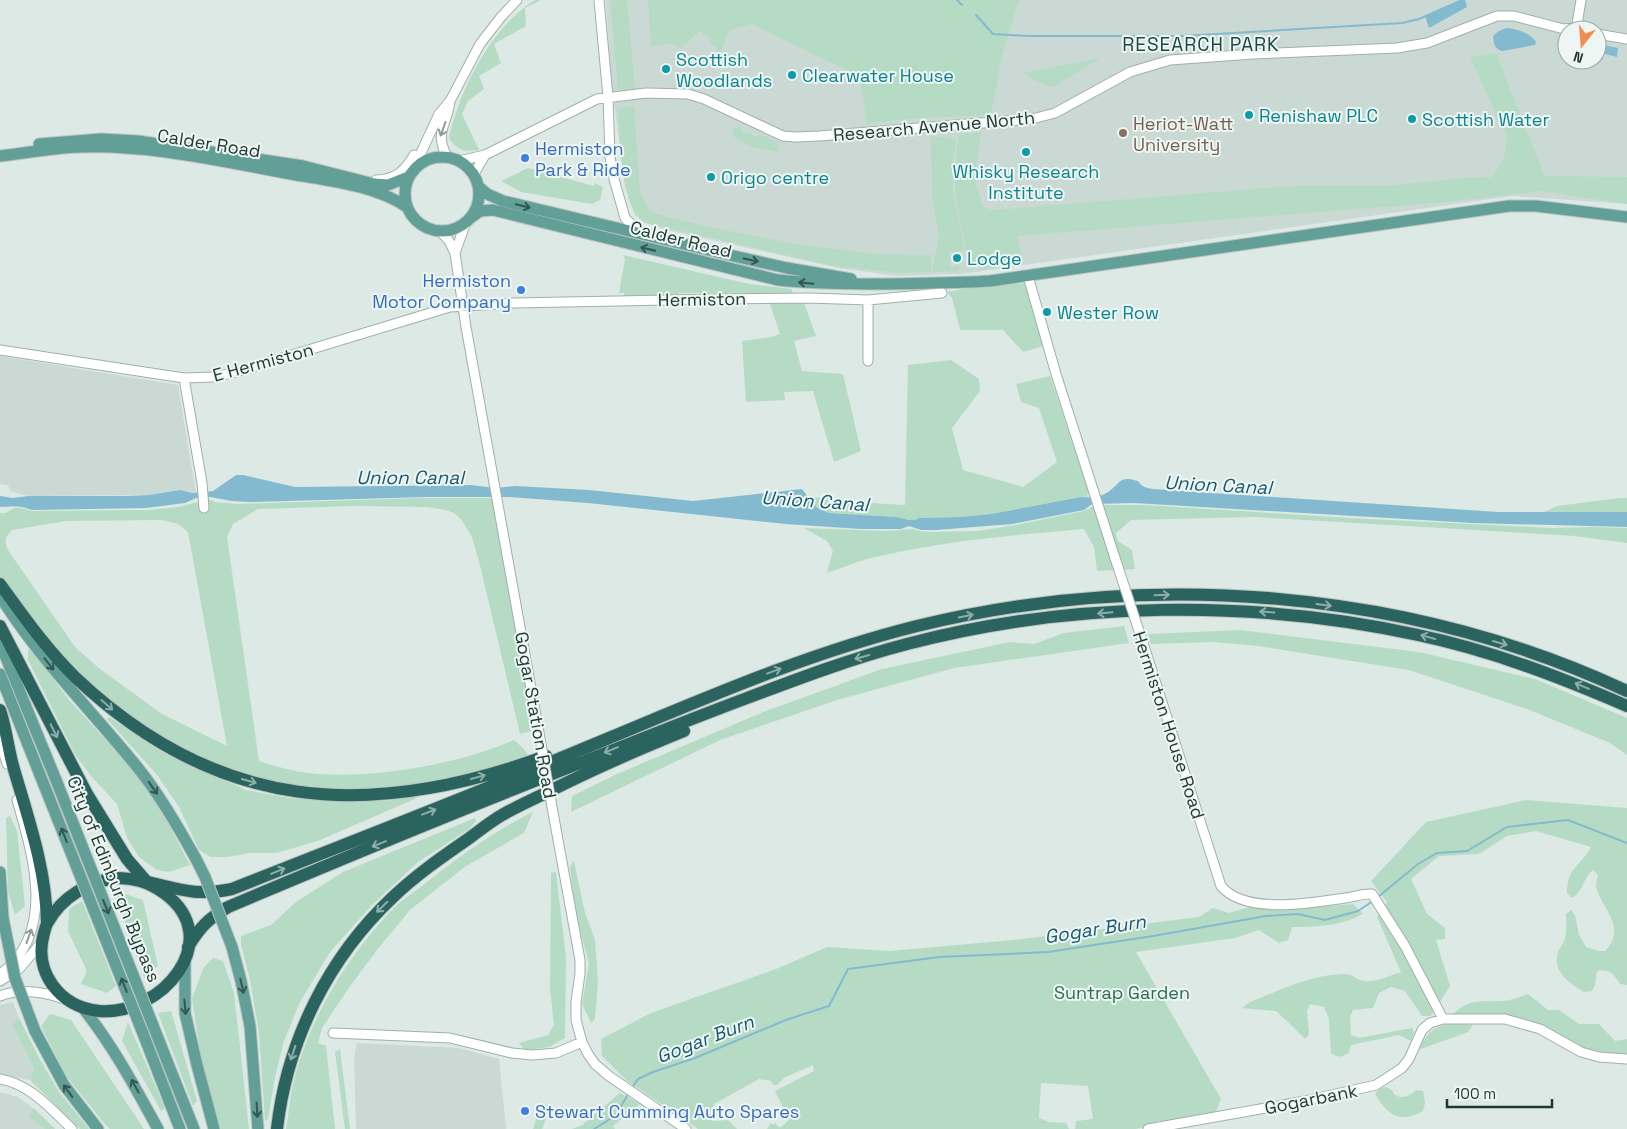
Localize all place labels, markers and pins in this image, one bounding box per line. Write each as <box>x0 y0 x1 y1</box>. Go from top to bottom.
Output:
place label: Scottish Woodlands <box>676 48 772 92</box>
marker: Scottish Woodlands <box>660 63 672 75</box>
place label: Clearwater House <box>802 64 954 87</box>
marker: Clearwater House <box>786 69 798 81</box>
place label: Renishaw PLC <box>1259 104 1378 127</box>
place label: Scottish Water <box>1422 108 1549 131</box>
marker: Renishaw PLC <box>1243 109 1255 121</box>
place label: Heriot-Watt University <box>1133 112 1233 156</box>
marker: Scottish Water <box>1406 113 1418 125</box>
marker: Heriot-Watt University <box>1117 127 1129 139</box>
place label: Hermiston Park & Ride <box>535 137 631 181</box>
marker: Whisky Research Institute <box>1020 146 1032 158</box>
marker: Hermiston Park & Ride <box>519 152 531 164</box>
place label: Whisky Research Institute <box>953 160 1099 204</box>
place label: Origo centre <box>721 166 829 189</box>
marker: Origo centre <box>705 171 717 183</box>
place label: Lodge <box>967 247 1022 270</box>
marker: Lodge <box>951 252 963 264</box>
place label: Hermiston Motor Company <box>372 269 511 313</box>
marker: Hermiston Motor Company <box>515 284 527 296</box>
place label: Wester Row <box>1057 301 1159 324</box>
marker: Wester Row <box>1041 306 1053 318</box>
place label: Stewart Cumming Auto Spares <box>535 1100 799 1123</box>
marker: Stewart Cumming Auto Spares <box>519 1105 531 1117</box>

